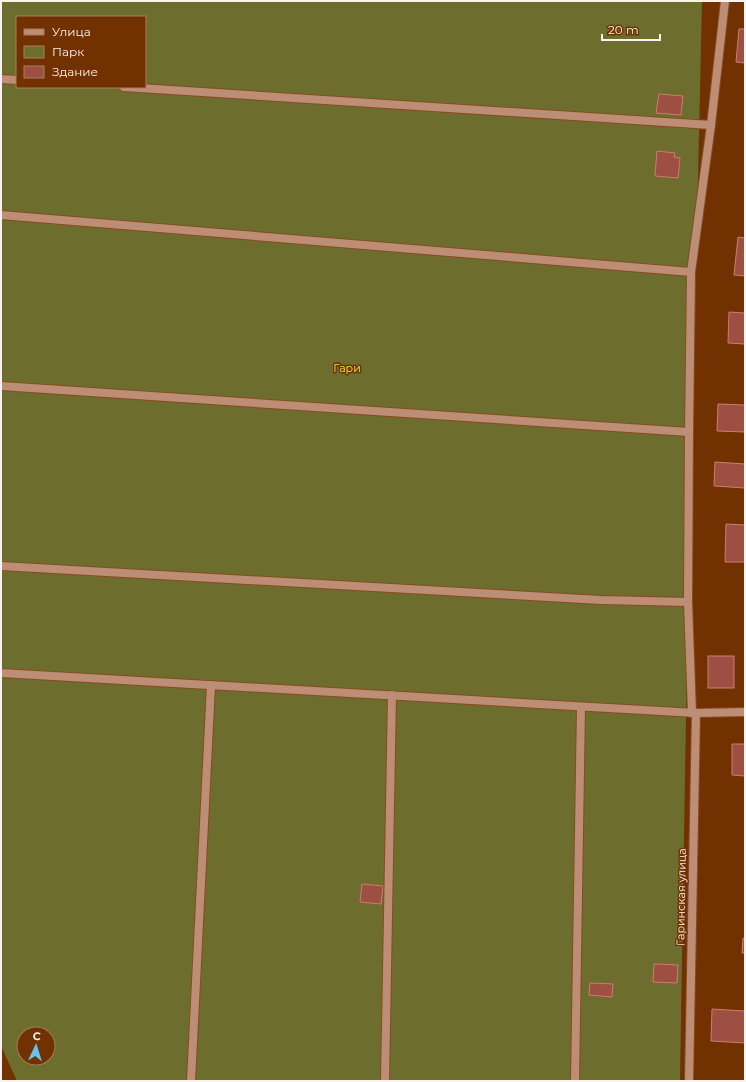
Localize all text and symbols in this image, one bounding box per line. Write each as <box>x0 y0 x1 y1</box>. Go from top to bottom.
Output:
legend <box>16 16 146 88</box>
scale bar <box>602 16 660 42</box>
text: 20 m <box>608 22 639 37</box>
text: Улица <box>52 24 91 39</box>
text: Парк <box>52 44 84 59</box>
text: Здание <box>52 64 98 79</box>
park label: Гари <box>333 361 361 375</box>
street label: Гаринская улица <box>673 848 689 946</box>
north arrow <box>16 1026 56 1066</box>
text: С <box>32 1029 41 1043</box>

